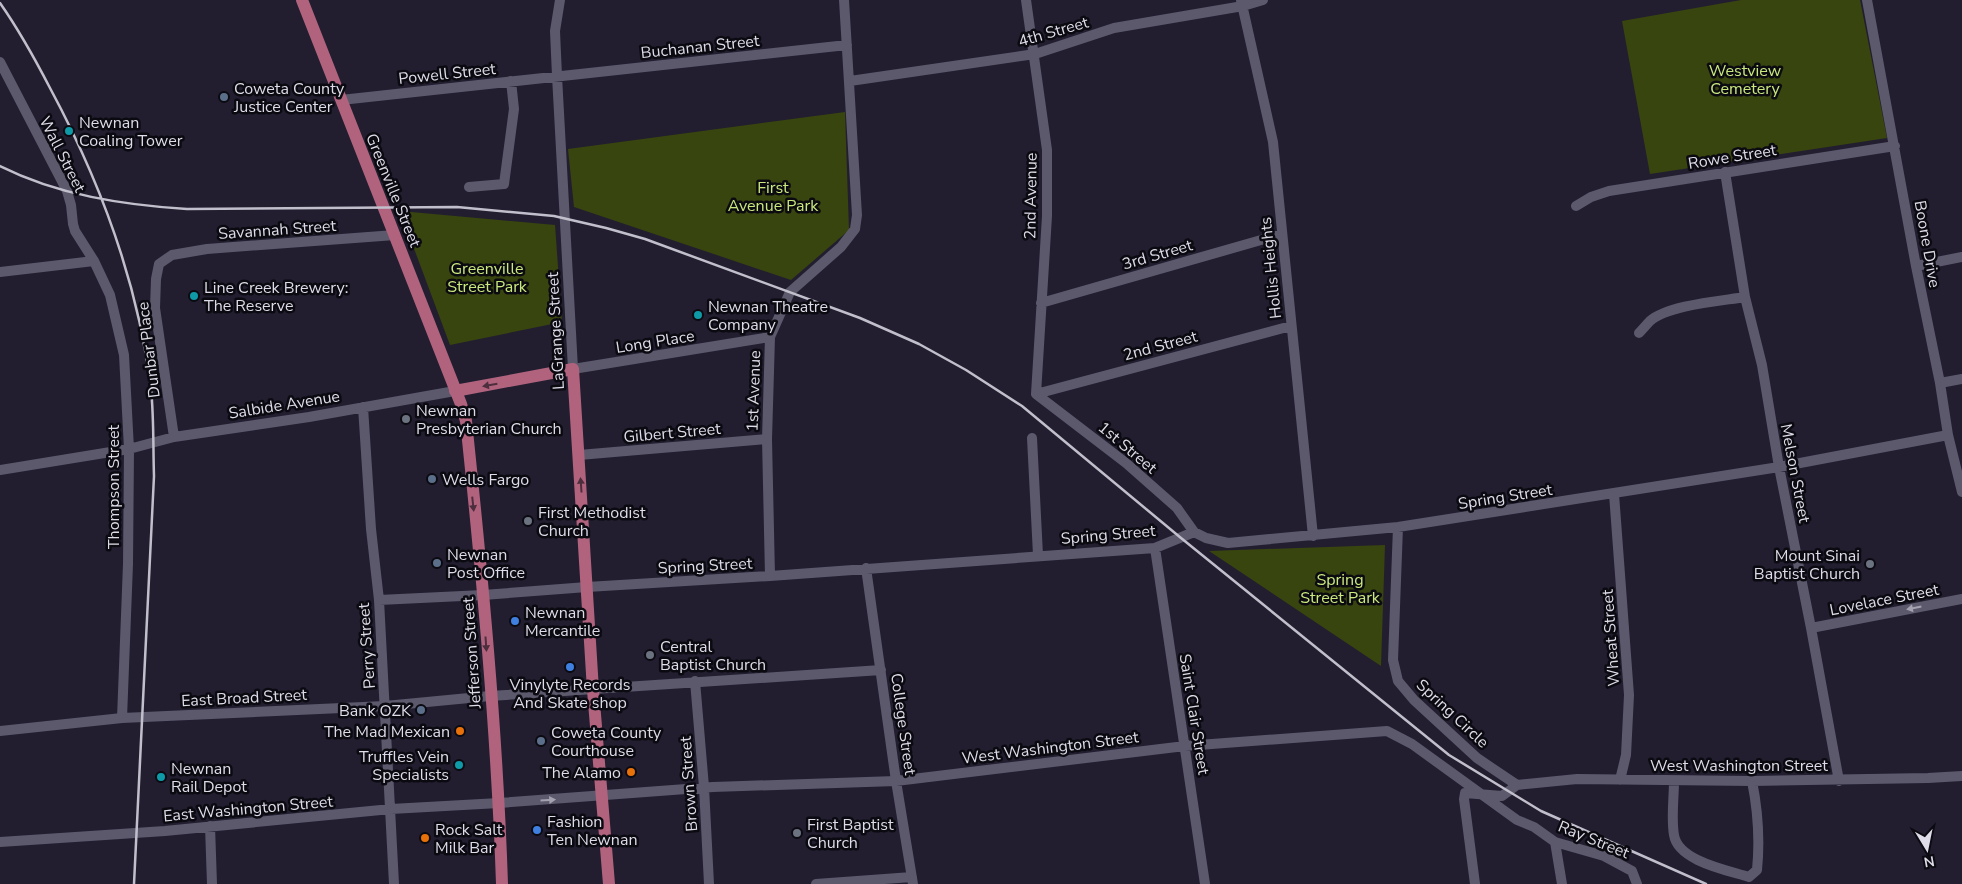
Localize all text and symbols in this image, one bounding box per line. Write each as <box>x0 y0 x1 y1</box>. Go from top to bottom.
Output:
street label: 4th Street <box>1016 11 1091 52</box>
street label: Buchanan Street <box>640 30 761 64</box>
street label: Powell Street <box>397 58 497 90</box>
park label: Westview Cemetery <box>1709 60 1782 100</box>
place label: Coweta County Justice Center <box>233 78 345 118</box>
marker: Coweta County Justice Center <box>218 91 230 103</box>
place label: Newnan Coaling Tower <box>79 112 183 152</box>
street label: Wall Street <box>34 113 91 197</box>
marker: Newnan Coaling Tower <box>63 125 75 137</box>
street label: Greenville Street <box>360 130 426 251</box>
street label: Rowe Street <box>1687 139 1778 175</box>
street label: 2nd Avenue <box>1019 153 1043 239</box>
park label: First Avenue Park <box>728 177 819 217</box>
street label: Boone Drive <box>1909 199 1946 290</box>
street label: Savannah Street <box>217 215 337 245</box>
street label: Hollis Heights <box>1255 216 1287 320</box>
street label: 3rd Street <box>1119 234 1195 276</box>
park label: Greenville Street Park <box>447 258 528 298</box>
street label: LaGrange Street <box>542 271 570 390</box>
place label: Line Creek Brewery: The Reserve <box>204 277 348 317</box>
marker: Line Creek Brewery: The Reserve <box>188 290 200 302</box>
place label: Newnan Theatre Company <box>708 296 828 336</box>
street label: Dunbar Place <box>132 301 166 399</box>
marker: Newnan Theatre Company <box>692 309 704 321</box>
street label: Long Place <box>614 325 696 359</box>
street label: 2nd Street <box>1121 325 1200 366</box>
street label: 1st Avenue <box>742 350 766 432</box>
one-way arrow <box>482 381 498 389</box>
street label: Salbide Avenue <box>227 385 341 425</box>
place label: Newnan Presbyterian Church <box>416 400 562 440</box>
marker: Newnan Presbyterian Church <box>400 413 412 425</box>
street label: 1st Street <box>1093 417 1162 479</box>
street label: Gilbert Street <box>623 418 722 448</box>
street label: Melson Street <box>1775 422 1815 525</box>
street label: Thompson Street <box>103 425 125 549</box>
place label: Wells Fargo <box>442 469 529 491</box>
marker: Wells Fargo <box>426 473 438 485</box>
one-way arrow <box>577 477 585 493</box>
street label: Spring Street <box>1457 479 1554 515</box>
one-way arrow <box>470 497 478 513</box>
place label: First Methodist Church <box>538 502 646 542</box>
marker: First Methodist Church <box>522 515 534 527</box>
street label: Spring Street <box>1060 520 1157 550</box>
place label: Newnan Post Office <box>447 544 525 584</box>
place label: Mount Sinai Baptist Church <box>1754 545 1860 585</box>
street label: Spring Street <box>657 553 753 579</box>
marker: Newnan Post Office <box>431 557 443 569</box>
marker: Mount Sinai Baptist Church <box>1864 558 1876 570</box>
park label: Spring Street Park <box>1300 569 1381 609</box>
street label: Lovelace Street <box>1828 579 1941 621</box>
street label: Wheat Street <box>1597 588 1625 687</box>
street label: Jefferson Street <box>457 596 487 710</box>
street label: Perry Street <box>353 602 381 690</box>
place label: Newnan Mercantile <box>525 602 600 642</box>
one-way arrow <box>1907 604 1922 612</box>
marker: Newnan Mercantile <box>509 615 521 627</box>
one-way arrow <box>483 636 491 652</box>
place label: Central Baptist Church <box>660 636 766 676</box>
marker: Central Baptist Church <box>644 649 656 661</box>
street label: Saint Clair Street <box>1174 652 1214 777</box>
marker: Vinylyte Records And Skate shop <box>564 661 576 673</box>
street label: College Street <box>885 672 921 777</box>
place label: Vinylyte Records And Skate shop <box>509 674 630 714</box>
street label: Spring Circle <box>1411 674 1493 753</box>
street label: East Broad Street <box>181 684 308 712</box>
place label: Bank OZK <box>339 700 412 722</box>
marker: Bank OZK <box>415 704 427 716</box>
place label: The Mad Mexican <box>324 721 450 743</box>
place label: Coweta County Courthouse <box>551 722 662 762</box>
marker: The Mad Mexican <box>454 725 466 737</box>
street label: West Washington Street <box>960 726 1140 770</box>
marker: Coweta County Courthouse <box>535 735 547 747</box>
street label: Brown Street <box>675 735 703 832</box>
place label: Truffles Vein Specialists <box>359 746 449 786</box>
street label: West Washington Street <box>1650 755 1828 777</box>
place label: Newnan Rail Depot <box>171 758 247 798</box>
marker: Truffles Vein Specialists <box>453 759 465 771</box>
place label: The Alamo <box>542 762 621 784</box>
marker: The Alamo <box>625 766 637 778</box>
marker: Newnan Rail Depot <box>155 771 167 783</box>
street label: East Washington Street <box>162 791 334 827</box>
one-way arrow <box>540 795 556 803</box>
place label: Fashion Ten Newnan <box>547 811 637 851</box>
place label: First Baptist Church <box>807 814 894 854</box>
street label: Ray Street <box>1555 816 1633 864</box>
place label: Rock Salt Milk Bar <box>435 819 503 859</box>
marker: Fashion Ten Newnan <box>531 824 543 836</box>
north arrow <box>1902 824 1952 874</box>
marker: First Baptist Church <box>791 827 803 839</box>
marker: Rock Salt Milk Bar <box>419 832 431 844</box>
text: N <box>1922 851 1936 872</box>

